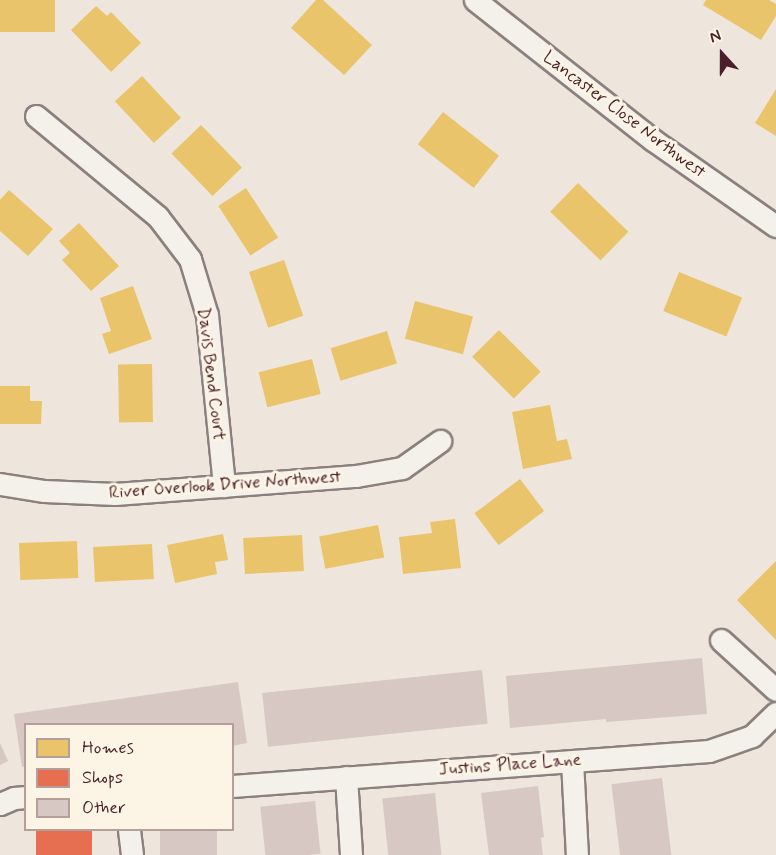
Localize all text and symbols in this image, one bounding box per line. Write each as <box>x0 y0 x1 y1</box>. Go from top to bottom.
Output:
north arrow <box>692 24 752 84</box>
text: N <box>707 25 724 48</box>
street label: Lancaster Close Northwest <box>537 46 711 184</box>
street label: Davis Bend Court <box>192 306 230 442</box>
street label: River Overlook Drive Northwest <box>108 466 342 504</box>
legend <box>24 723 234 831</box>
text: Homes <box>82 736 134 760</box>
street label: Justins Place Lane <box>439 749 581 781</box>
text: Shops <box>82 766 123 790</box>
text: Other <box>82 796 126 820</box>

